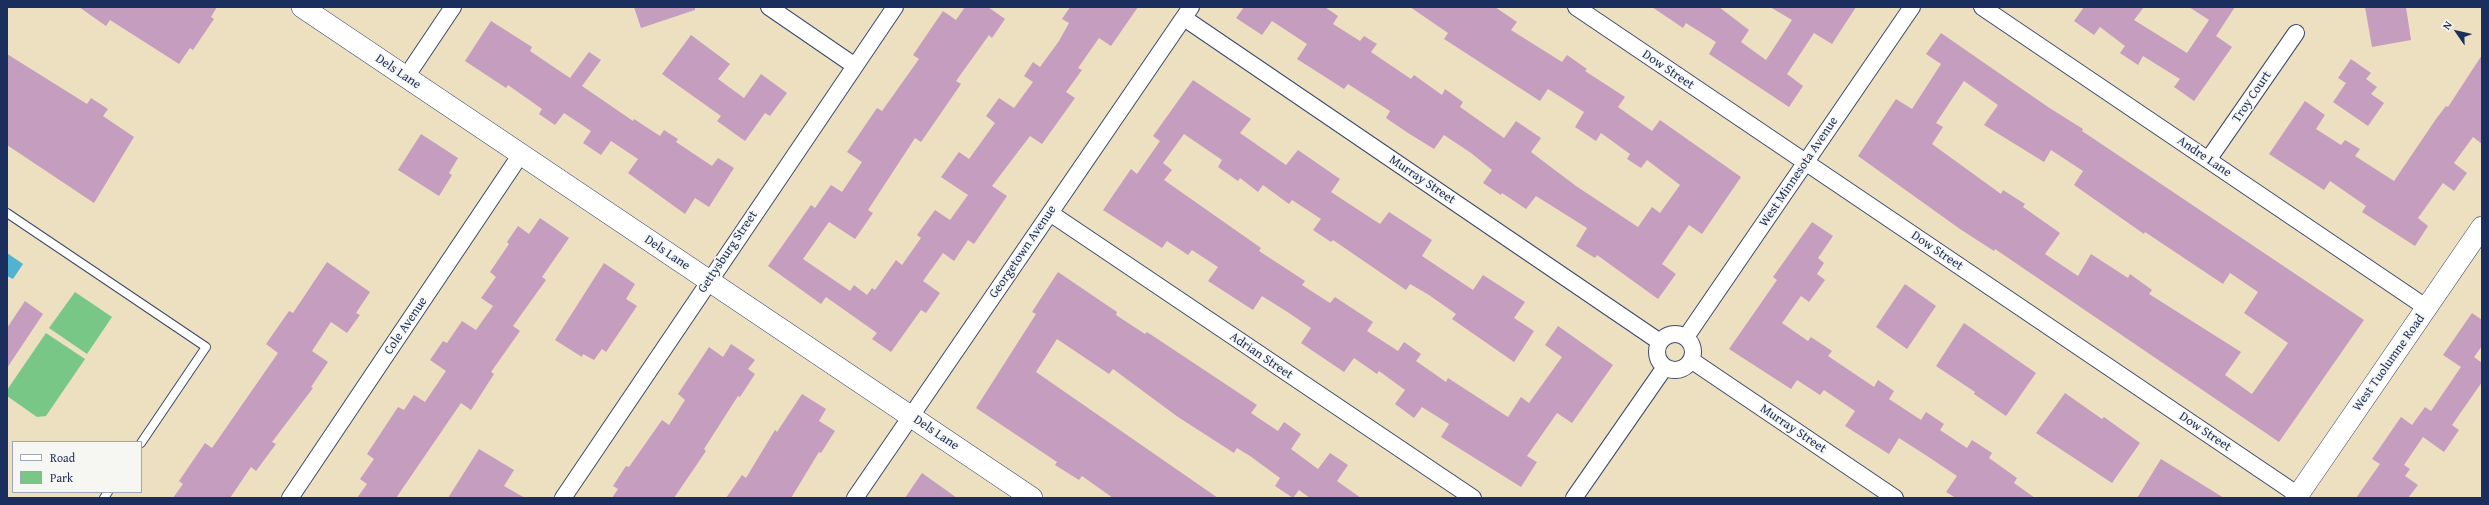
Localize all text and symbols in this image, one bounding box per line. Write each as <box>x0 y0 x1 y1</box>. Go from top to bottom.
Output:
north arrow <box>2437 12 2477 52</box>
text: N <box>2438 18 2456 33</box>
street label: Dow Street <box>1639 47 1697 93</box>
street label: Dels Lane <box>372 51 424 93</box>
street label: Troy Court <box>2229 68 2275 126</box>
street label: West Minnesota Avenue <box>1756 114 1842 230</box>
street label: Andre Lane <box>2174 133 2234 181</box>
street label: Murray Street <box>1386 152 1458 208</box>
street label: Georgetown Avenue <box>986 203 1060 301</box>
street label: Gettysburg Street <box>695 208 761 296</box>
street label: Dow Street <box>1908 228 1966 274</box>
street label: Dels Lane <box>641 232 693 274</box>
street label: Cole Avenue <box>381 294 431 358</box>
street label: West Tuolumne Road <box>2350 311 2428 415</box>
street label: Adrian Street <box>1226 329 1296 383</box>
street label: Murray Street <box>1757 401 1829 457</box>
street label: Dow Street <box>2176 409 2234 455</box>
street label: Dels Lane <box>910 412 962 454</box>
legend <box>12 441 142 493</box>
text: Road <box>50 449 75 466</box>
text: Park <box>50 469 73 486</box>

